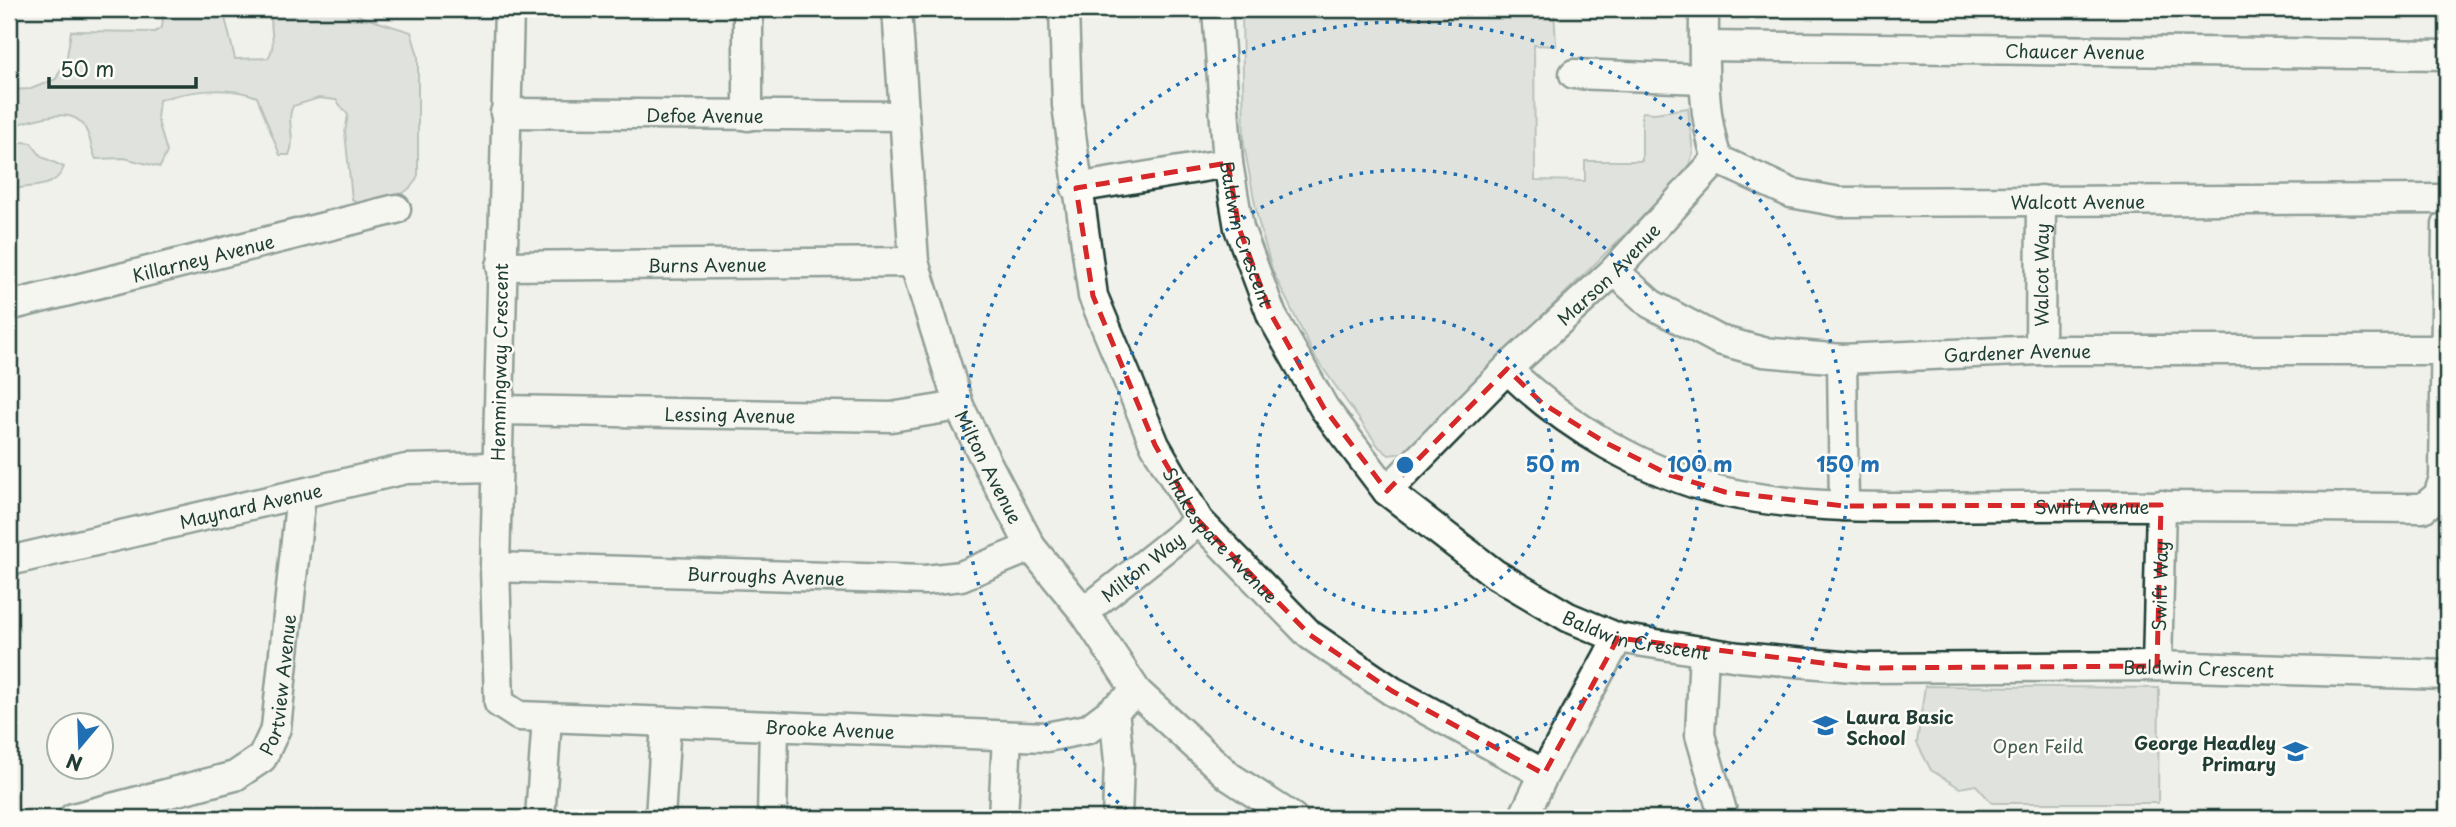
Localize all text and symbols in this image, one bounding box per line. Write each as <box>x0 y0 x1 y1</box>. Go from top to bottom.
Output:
street label: Chaucer Avenue <box>2005 36 2145 65</box>
scale bar <box>49 46 196 90</box>
text: 50 m <box>60 52 114 84</box>
street label: Defoe Avenue <box>646 101 764 128</box>
street label: Baldwin Crescent <box>1214 159 1281 311</box>
street label: Walcott Avenue <box>2010 187 2145 215</box>
street label: Marson Avenue <box>1550 216 1666 331</box>
street label: Walcot Way <box>2027 223 2054 327</box>
street label: Killarney Avenue <box>129 227 277 288</box>
street label: Burns Avenue <box>647 250 767 278</box>
street label: Hemmingway Crescent <box>484 263 514 461</box>
street label: Gardener Avenue <box>1943 336 2091 368</box>
street label: Lessing Avenue <box>664 399 796 429</box>
street label: Milton Avenue <box>949 405 1030 528</box>
text: 50 m <box>1526 447 1580 479</box>
text: 100 m <box>1667 447 1733 479</box>
text: 150 m <box>1816 447 1880 479</box>
centre of rings <box>1393 453 1417 477</box>
street label: Shakespare Avenue <box>1157 461 1285 608</box>
street label: Maynard Avenue <box>177 475 325 535</box>
street label: Swift Avenue <box>2034 492 2149 519</box>
street label: Milton Way <box>1095 525 1190 608</box>
street label: Swift Way <box>2144 541 2174 632</box>
street label: Burroughs Avenue <box>687 559 845 591</box>
street label: Baldwin Crescent <box>1559 603 1711 666</box>
street label: Portview Avenue <box>252 613 302 759</box>
street label: Baldwin Crescent <box>2123 652 2274 683</box>
place label: Laura Basic School <box>1846 703 1954 751</box>
north arrow <box>46 712 116 782</box>
street label: Brooke Avenue <box>764 712 895 744</box>
school or university icon: Laura Basic School <box>1812 712 1840 740</box>
place label: George Headley Primary <box>2134 729 2276 777</box>
park label: Open Feild <box>1992 732 2084 759</box>
school or university icon: George Headley Primary <box>2282 738 2310 766</box>
text: N <box>62 747 86 779</box>

